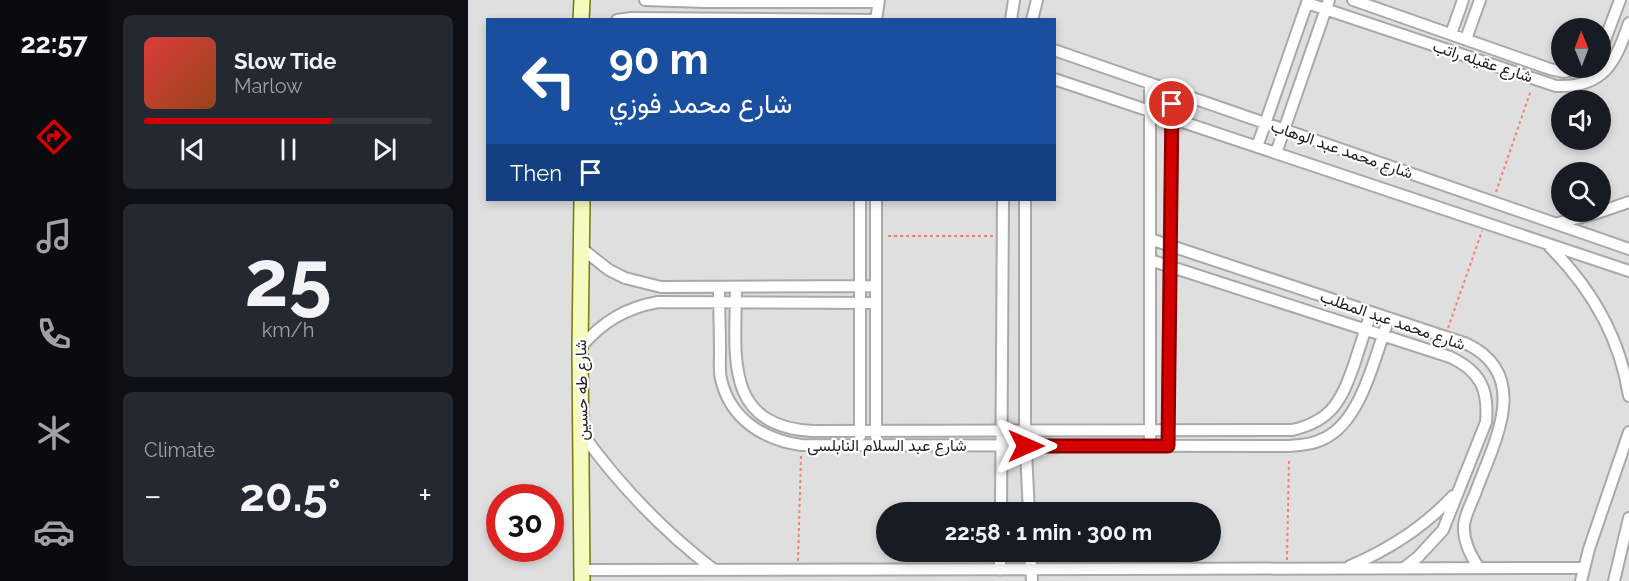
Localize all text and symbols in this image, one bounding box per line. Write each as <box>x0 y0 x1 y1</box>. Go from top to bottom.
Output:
north arrow <box>1551 18 1611 78</box>
map controls <box>1551 18 1611 222</box>
text: 22:57 <box>20 28 88 59</box>
text: 90 m <box>609 35 709 84</box>
street label: شارع عقيله راتب <box>1430 36 1535 88</box>
icon: left <box>510 42 588 120</box>
text: Slow Tide <box>234 48 336 74</box>
text: Marlow <box>234 74 303 98</box>
pin <box>1146 78 1197 129</box>
icon: arrive <box>1155 87 1188 120</box>
text: شارع محمد فوزي <box>609 88 792 119</box>
button: sound <box>1551 90 1611 150</box>
icon: directions <box>33 116 75 158</box>
street label: شارع محمد عبد الوهاب <box>1268 116 1415 185</box>
icon: previous <box>176 133 209 166</box>
icon: pause <box>272 133 305 166</box>
icon: next <box>368 133 401 166</box>
icon: arrive <box>574 156 607 189</box>
text: Then <box>510 160 562 186</box>
button: search <box>1551 162 1611 222</box>
icon: music <box>33 215 75 257</box>
text: 25 <box>244 233 332 324</box>
street label: شارع محمد عبد المطلب <box>1317 287 1468 356</box>
icon: phone <box>33 313 75 355</box>
text: km/h <box>262 318 314 342</box>
street label: شارع طه حسين <box>571 339 594 441</box>
icon: climate <box>33 412 75 454</box>
position arrow <box>994 414 1058 478</box>
street label: شارع عبد السلام النابلسى <box>807 436 967 457</box>
text: Climate <box>144 438 215 462</box>
text: 20.5° <box>240 469 340 522</box>
text: − <box>144 476 162 515</box>
text: + <box>418 476 432 515</box>
speed limit sign: 30 <box>486 484 564 562</box>
icon: car <box>33 511 75 553</box>
text: 22:58 · 1 min · 300 m <box>945 519 1152 545</box>

